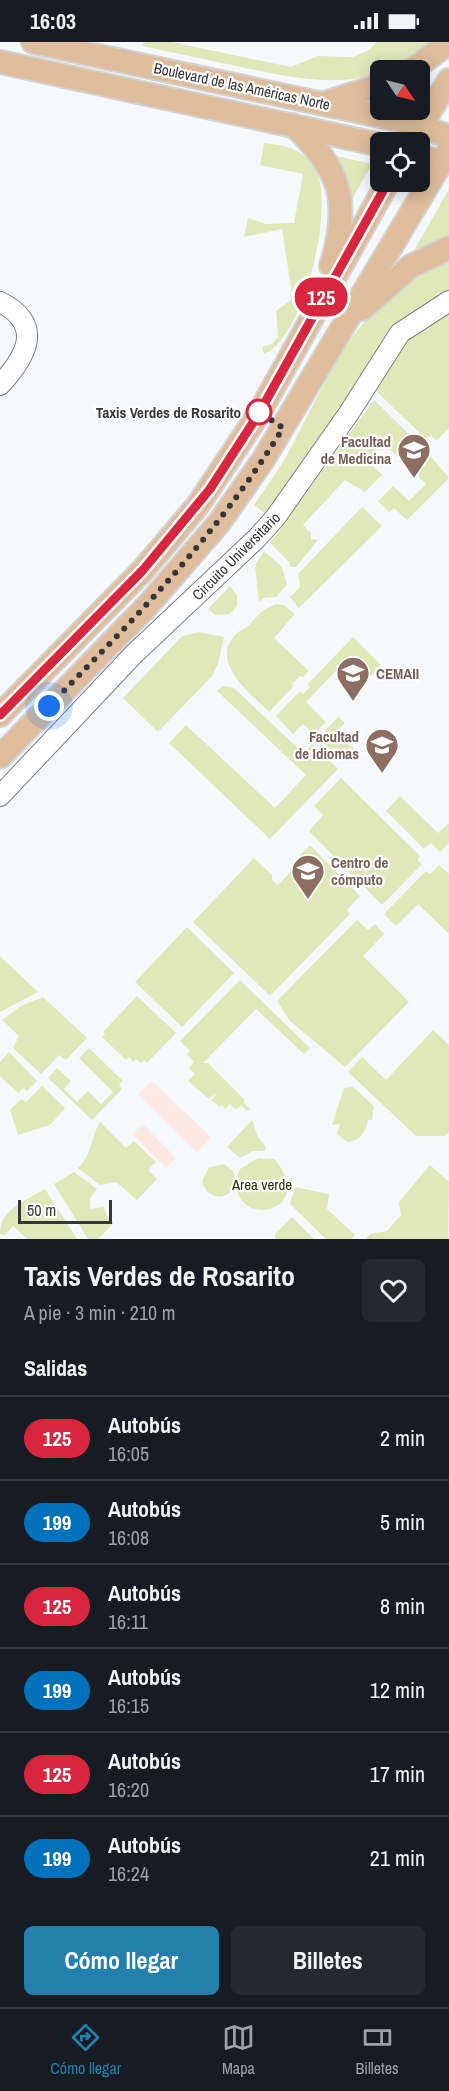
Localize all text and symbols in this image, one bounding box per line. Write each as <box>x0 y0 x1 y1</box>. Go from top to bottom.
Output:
text: 16:03 <box>30 6 76 36</box>
street label: Boulevard de las Américas Norte <box>152 57 332 115</box>
north arrow <box>370 60 430 120</box>
map controls <box>370 60 430 192</box>
button: locate <box>370 132 430 192</box>
line badge: 125 <box>286 278 356 316</box>
text: 125 <box>307 283 335 312</box>
marker: Taxis Verdes de Rosarito <box>246 399 272 425</box>
place label: Taxis Verdes de Rosarito <box>96 402 241 423</box>
place label: Facultad de Medicina <box>321 431 391 469</box>
school or university icon: Facultad de Medicina <box>396 432 432 479</box>
street label: Circuito Universitario <box>187 507 285 605</box>
school or university icon: CEMAII <box>335 655 371 702</box>
place label: CEMAII <box>376 663 419 684</box>
your location <box>34 691 64 721</box>
place label: Facultad de Idiomas <box>295 726 359 764</box>
school or university icon: Facultad de Idiomas <box>364 727 400 774</box>
place label: Centro de cómputo <box>331 852 389 890</box>
school or university icon: Centro de cómputo <box>290 853 326 900</box>
park label: Area verde <box>231 1174 292 1195</box>
scale bar <box>18 1197 112 1224</box>
text: 50 m <box>27 1199 56 1221</box>
text: Taxis Verdes de Rosarito <box>24 1257 295 1295</box>
button: heart <box>362 1259 425 1322</box>
text: A pie · 3 min · 210 m <box>24 1299 175 1326</box>
text: Salidas <box>24 1353 87 1383</box>
text: Autobús <box>108 1410 181 1440</box>
text: 2 min <box>380 1423 425 1453</box>
text: 125 <box>43 1424 71 1453</box>
text: 16:05 <box>108 1440 149 1467</box>
text: Autobús <box>108 1494 181 1524</box>
text: 5 min <box>380 1507 425 1537</box>
text: 199 <box>43 1508 71 1537</box>
text: 16:08 <box>108 1524 149 1551</box>
text: Autobús <box>108 1578 181 1608</box>
text: 8 min <box>380 1591 425 1621</box>
text: 125 <box>43 1592 71 1621</box>
text: 16:11 <box>108 1608 148 1635</box>
text: Autobús <box>108 1662 181 1692</box>
text: 12 min <box>370 1675 425 1705</box>
text: 199 <box>43 1676 71 1705</box>
text: 16:15 <box>108 1692 149 1719</box>
text: Autobús <box>108 1746 181 1776</box>
text: 17 min <box>370 1759 425 1789</box>
text: 125 <box>43 1760 71 1789</box>
text: 16:20 <box>108 1776 149 1803</box>
text: Autobús <box>108 1830 181 1860</box>
text: 21 min <box>370 1843 425 1873</box>
text: 199 <box>43 1844 71 1873</box>
text: 16:24 <box>108 1860 149 1887</box>
button: Cómo llegar <box>24 1926 219 1995</box>
button: Billetes <box>231 1926 425 1995</box>
tab: Cómo llegar <box>50 2021 121 2079</box>
tab: Mapa <box>222 2021 255 2079</box>
tab: Billetes <box>356 2021 399 2079</box>

